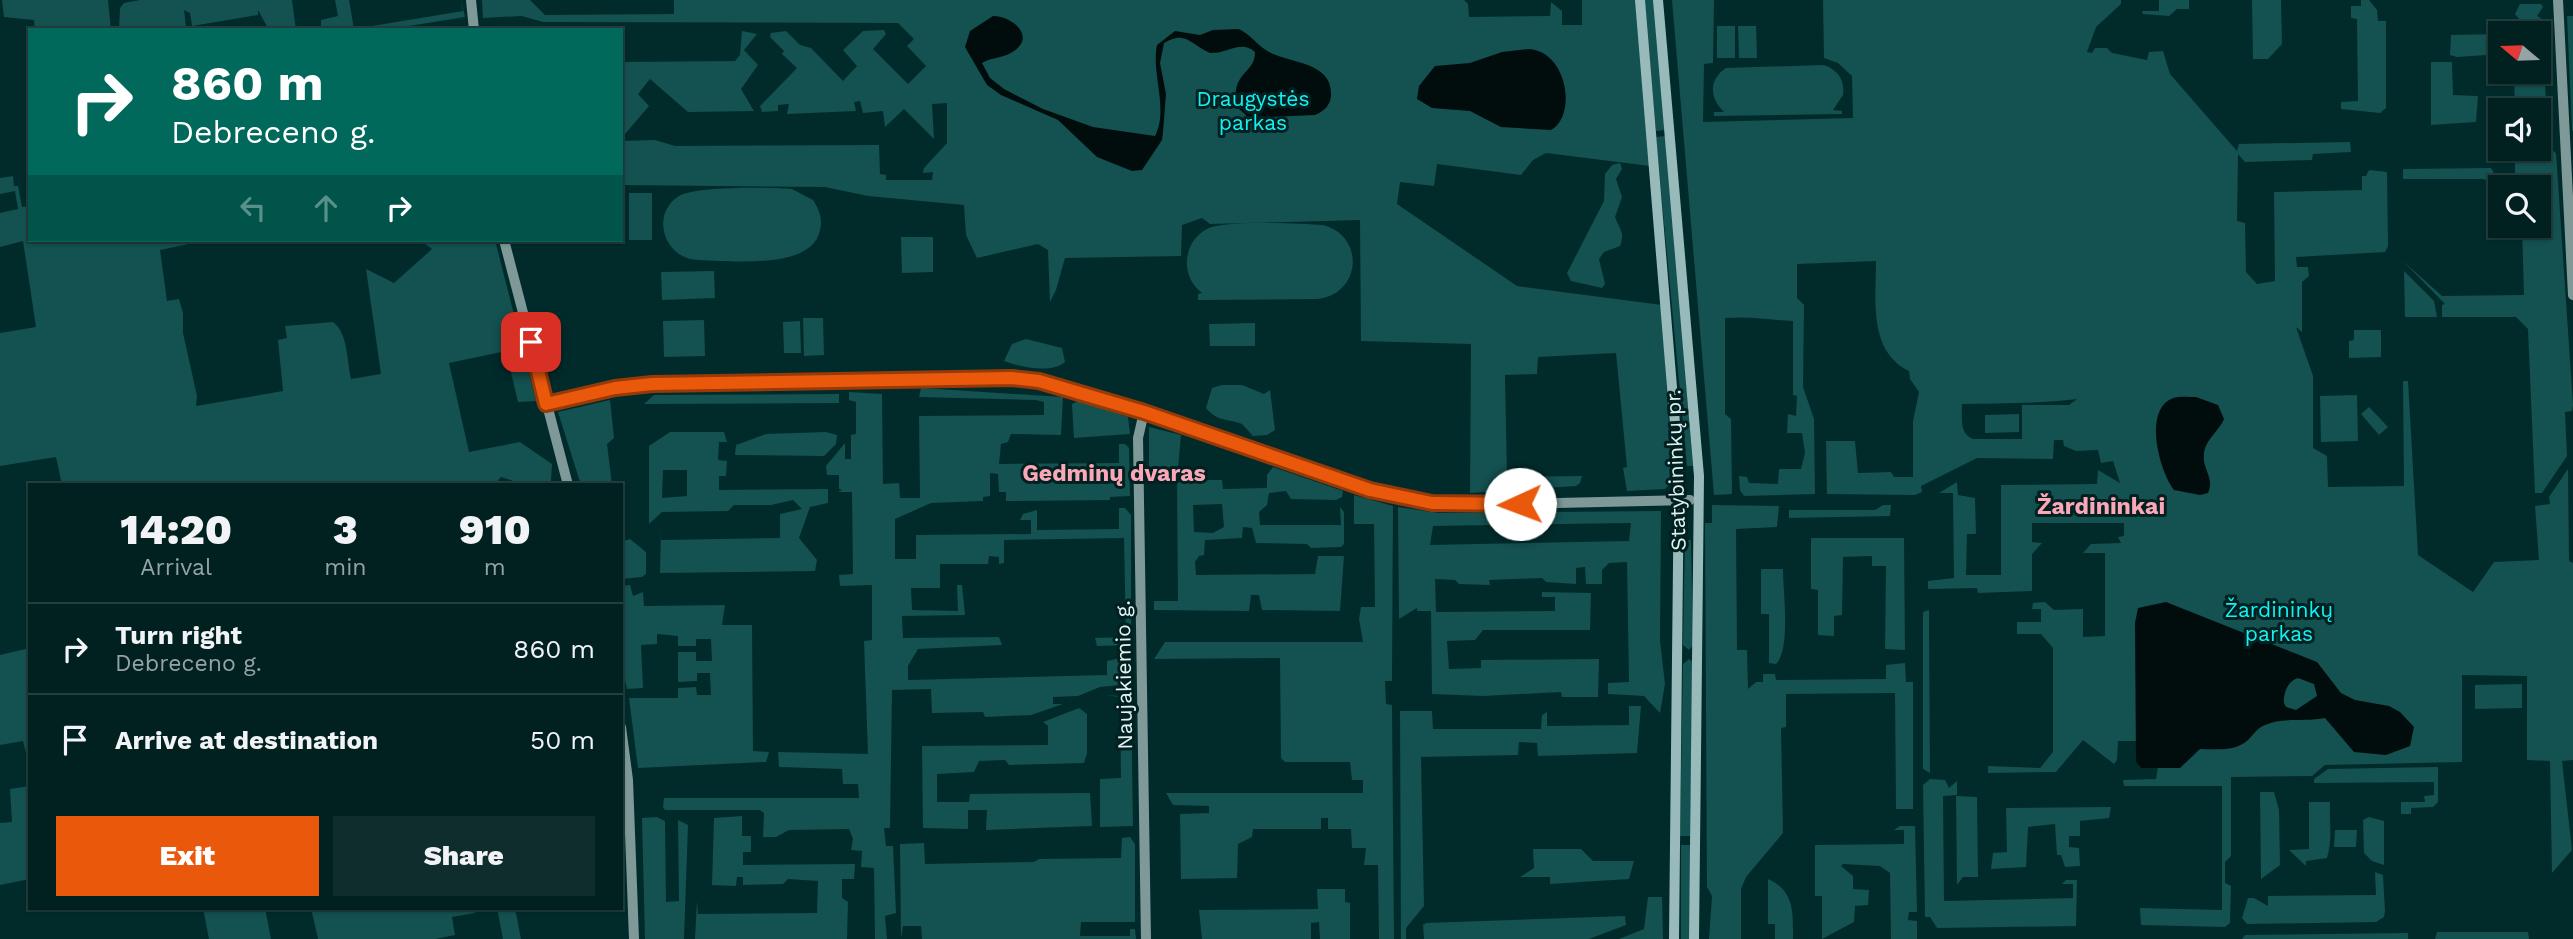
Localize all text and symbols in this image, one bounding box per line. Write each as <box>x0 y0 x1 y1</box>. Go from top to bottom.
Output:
north arrow <box>2488 21 2552 84</box>
map controls <box>2488 21 2551 238</box>
text: 860 m <box>171 54 324 112</box>
icon: right <box>56 56 147 147</box>
park label: Draugystės parkas <box>1197 86 1309 135</box>
button: sound <box>2488 98 2551 161</box>
text: Debreceno g. <box>171 113 375 151</box>
button: search <box>2488 175 2551 238</box>
icon: left <box>234 189 272 227</box>
icon: ahead <box>307 189 345 227</box>
icon: right <box>380 189 418 227</box>
pin <box>501 312 561 372</box>
icon: arrive <box>512 323 550 361</box>
street label: Statybininkų pr. <box>1660 389 1691 551</box>
district label: Gedminų dvaras <box>1022 460 1206 487</box>
position arrow <box>1483 467 1557 541</box>
district label: Žardininkai <box>2037 493 2165 520</box>
text: 14:20 <box>120 505 232 554</box>
text: 3 <box>333 505 358 554</box>
text: 910 <box>459 505 531 554</box>
text: Arrival <box>140 554 212 581</box>
text: min <box>324 554 367 581</box>
text: m <box>484 554 506 581</box>
park label: Žardininkų parkas <box>2225 597 2333 646</box>
street label: Naujakiemio g. <box>1110 600 1137 750</box>
text: Turn right <box>115 620 242 650</box>
icon: right <box>56 630 94 668</box>
text: 860 m <box>513 634 595 664</box>
text: Debreceno g. <box>115 650 262 677</box>
icon: arrive <box>56 721 94 759</box>
text: Arrive at destination <box>115 725 378 755</box>
text: 50 m <box>530 725 595 755</box>
button: Exit <box>56 816 319 896</box>
button: Share <box>333 816 595 896</box>

